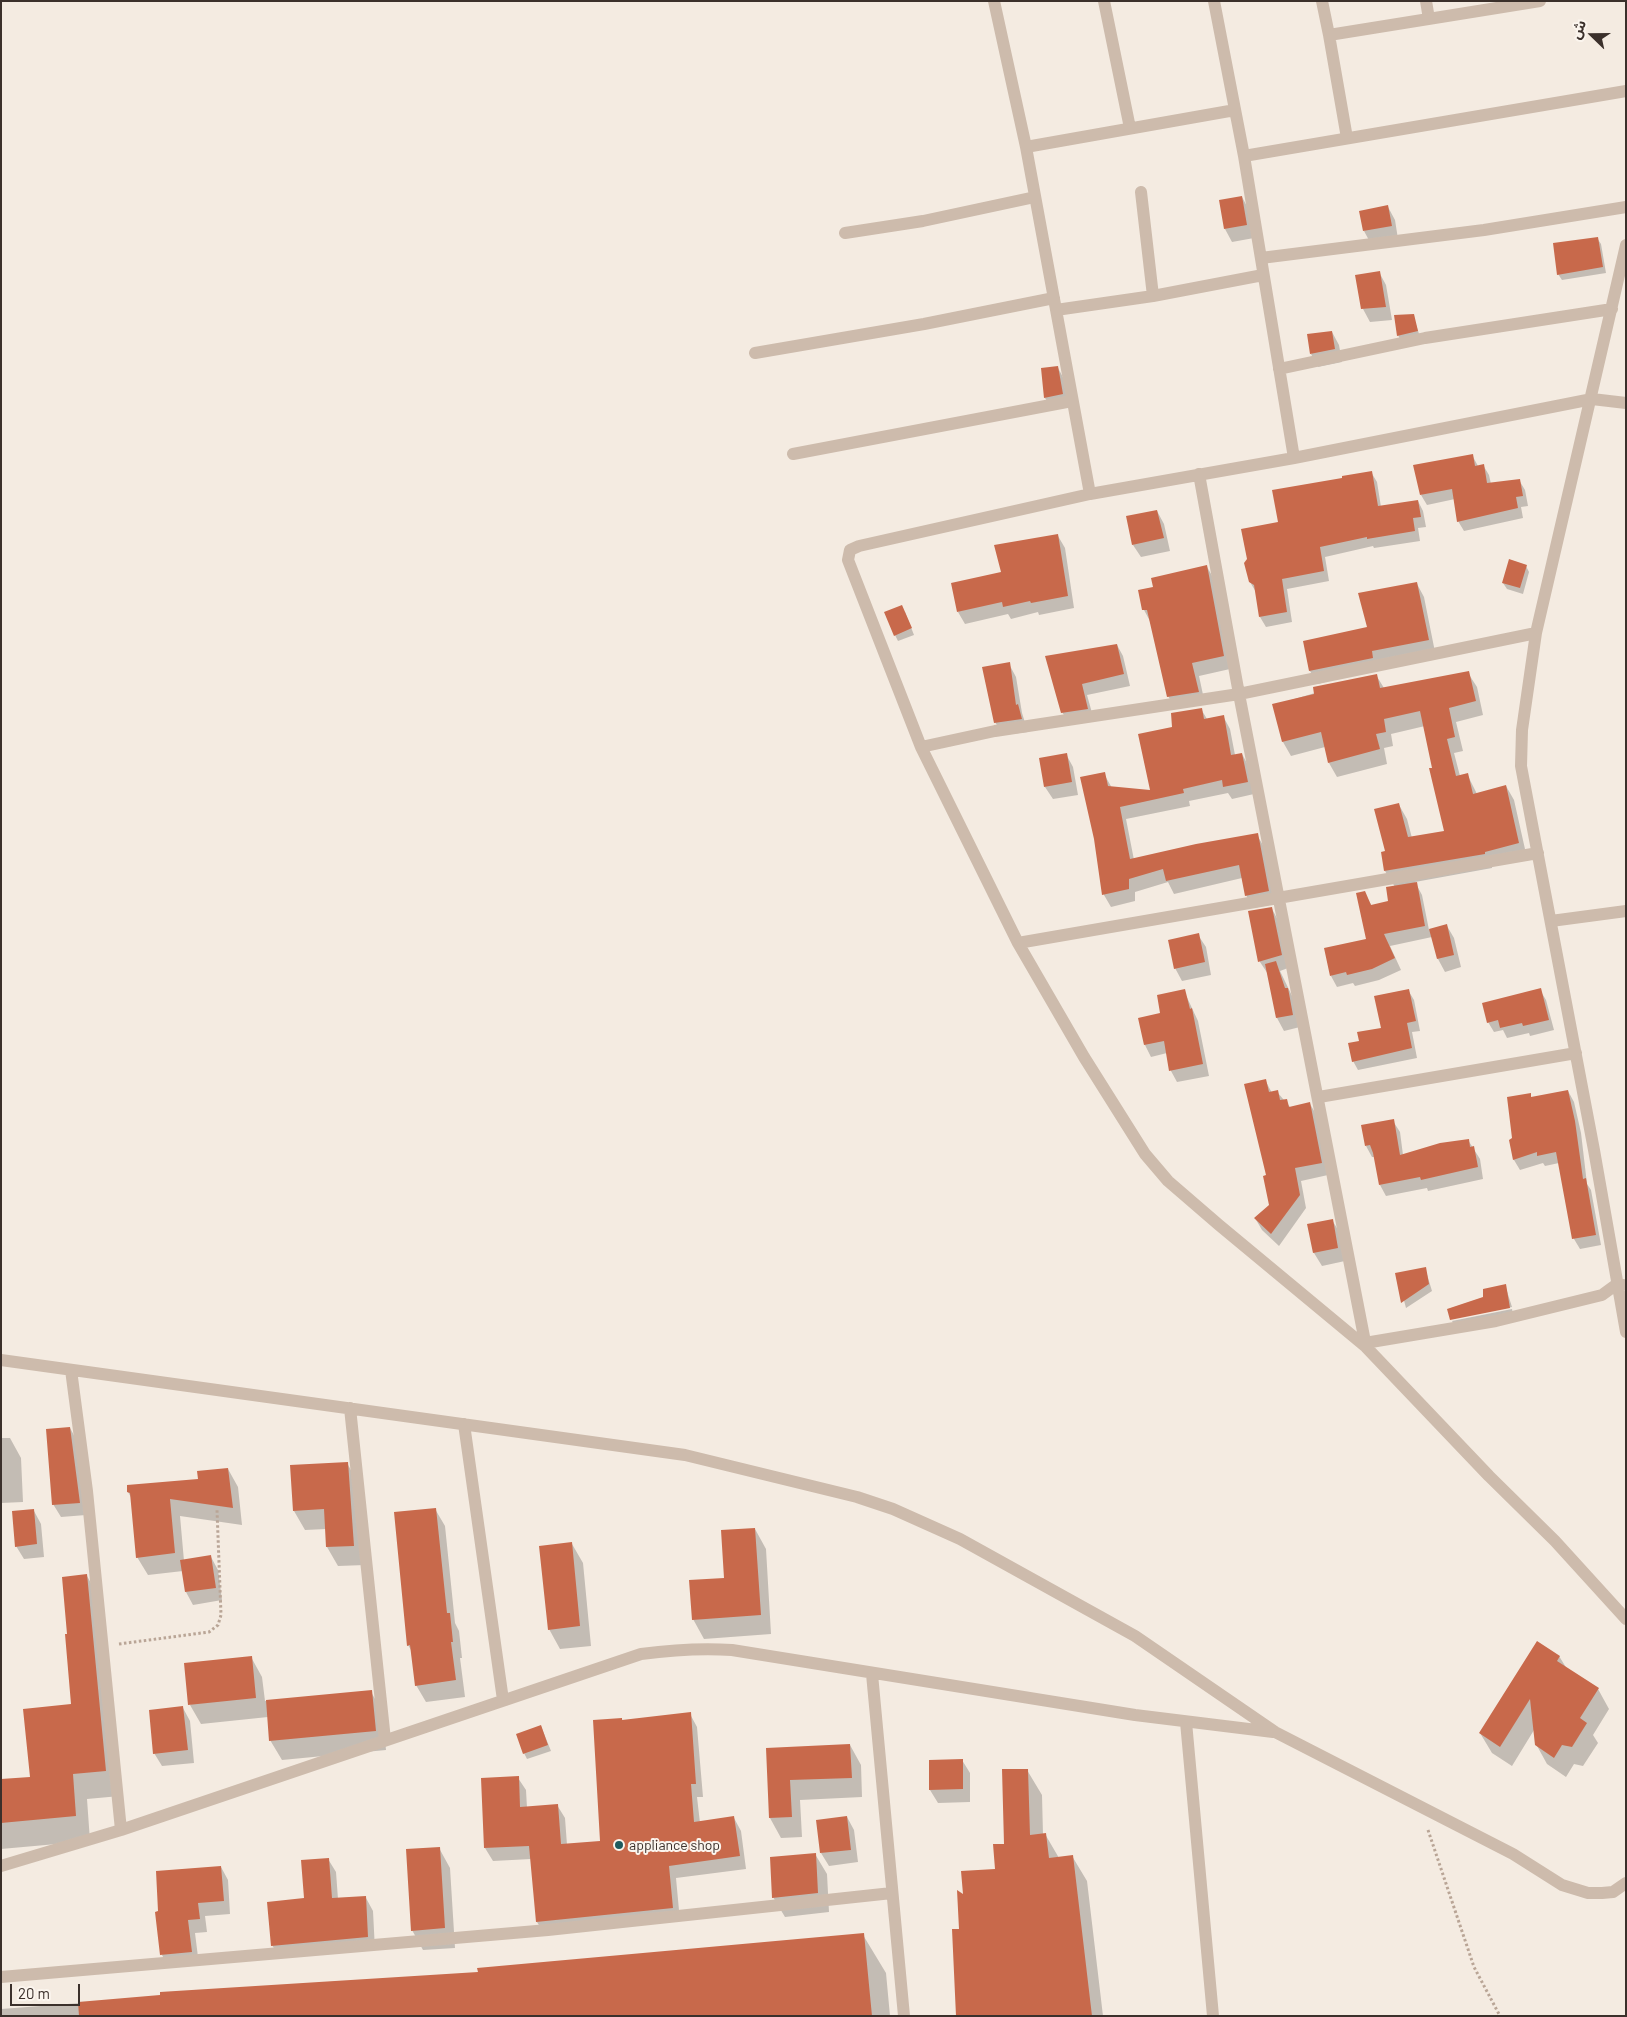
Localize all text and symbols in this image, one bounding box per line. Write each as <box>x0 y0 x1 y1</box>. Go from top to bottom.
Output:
north arrow <box>1567 10 1617 60</box>
text: ش <box>1566 17 1589 41</box>
place label: appliance shop <box>629 1837 720 1853</box>
marker: appliance shop <box>613 1839 625 1851</box>
scale bar <box>12 1974 82 2006</box>
text: 20 m <box>18 1984 50 2002</box>

